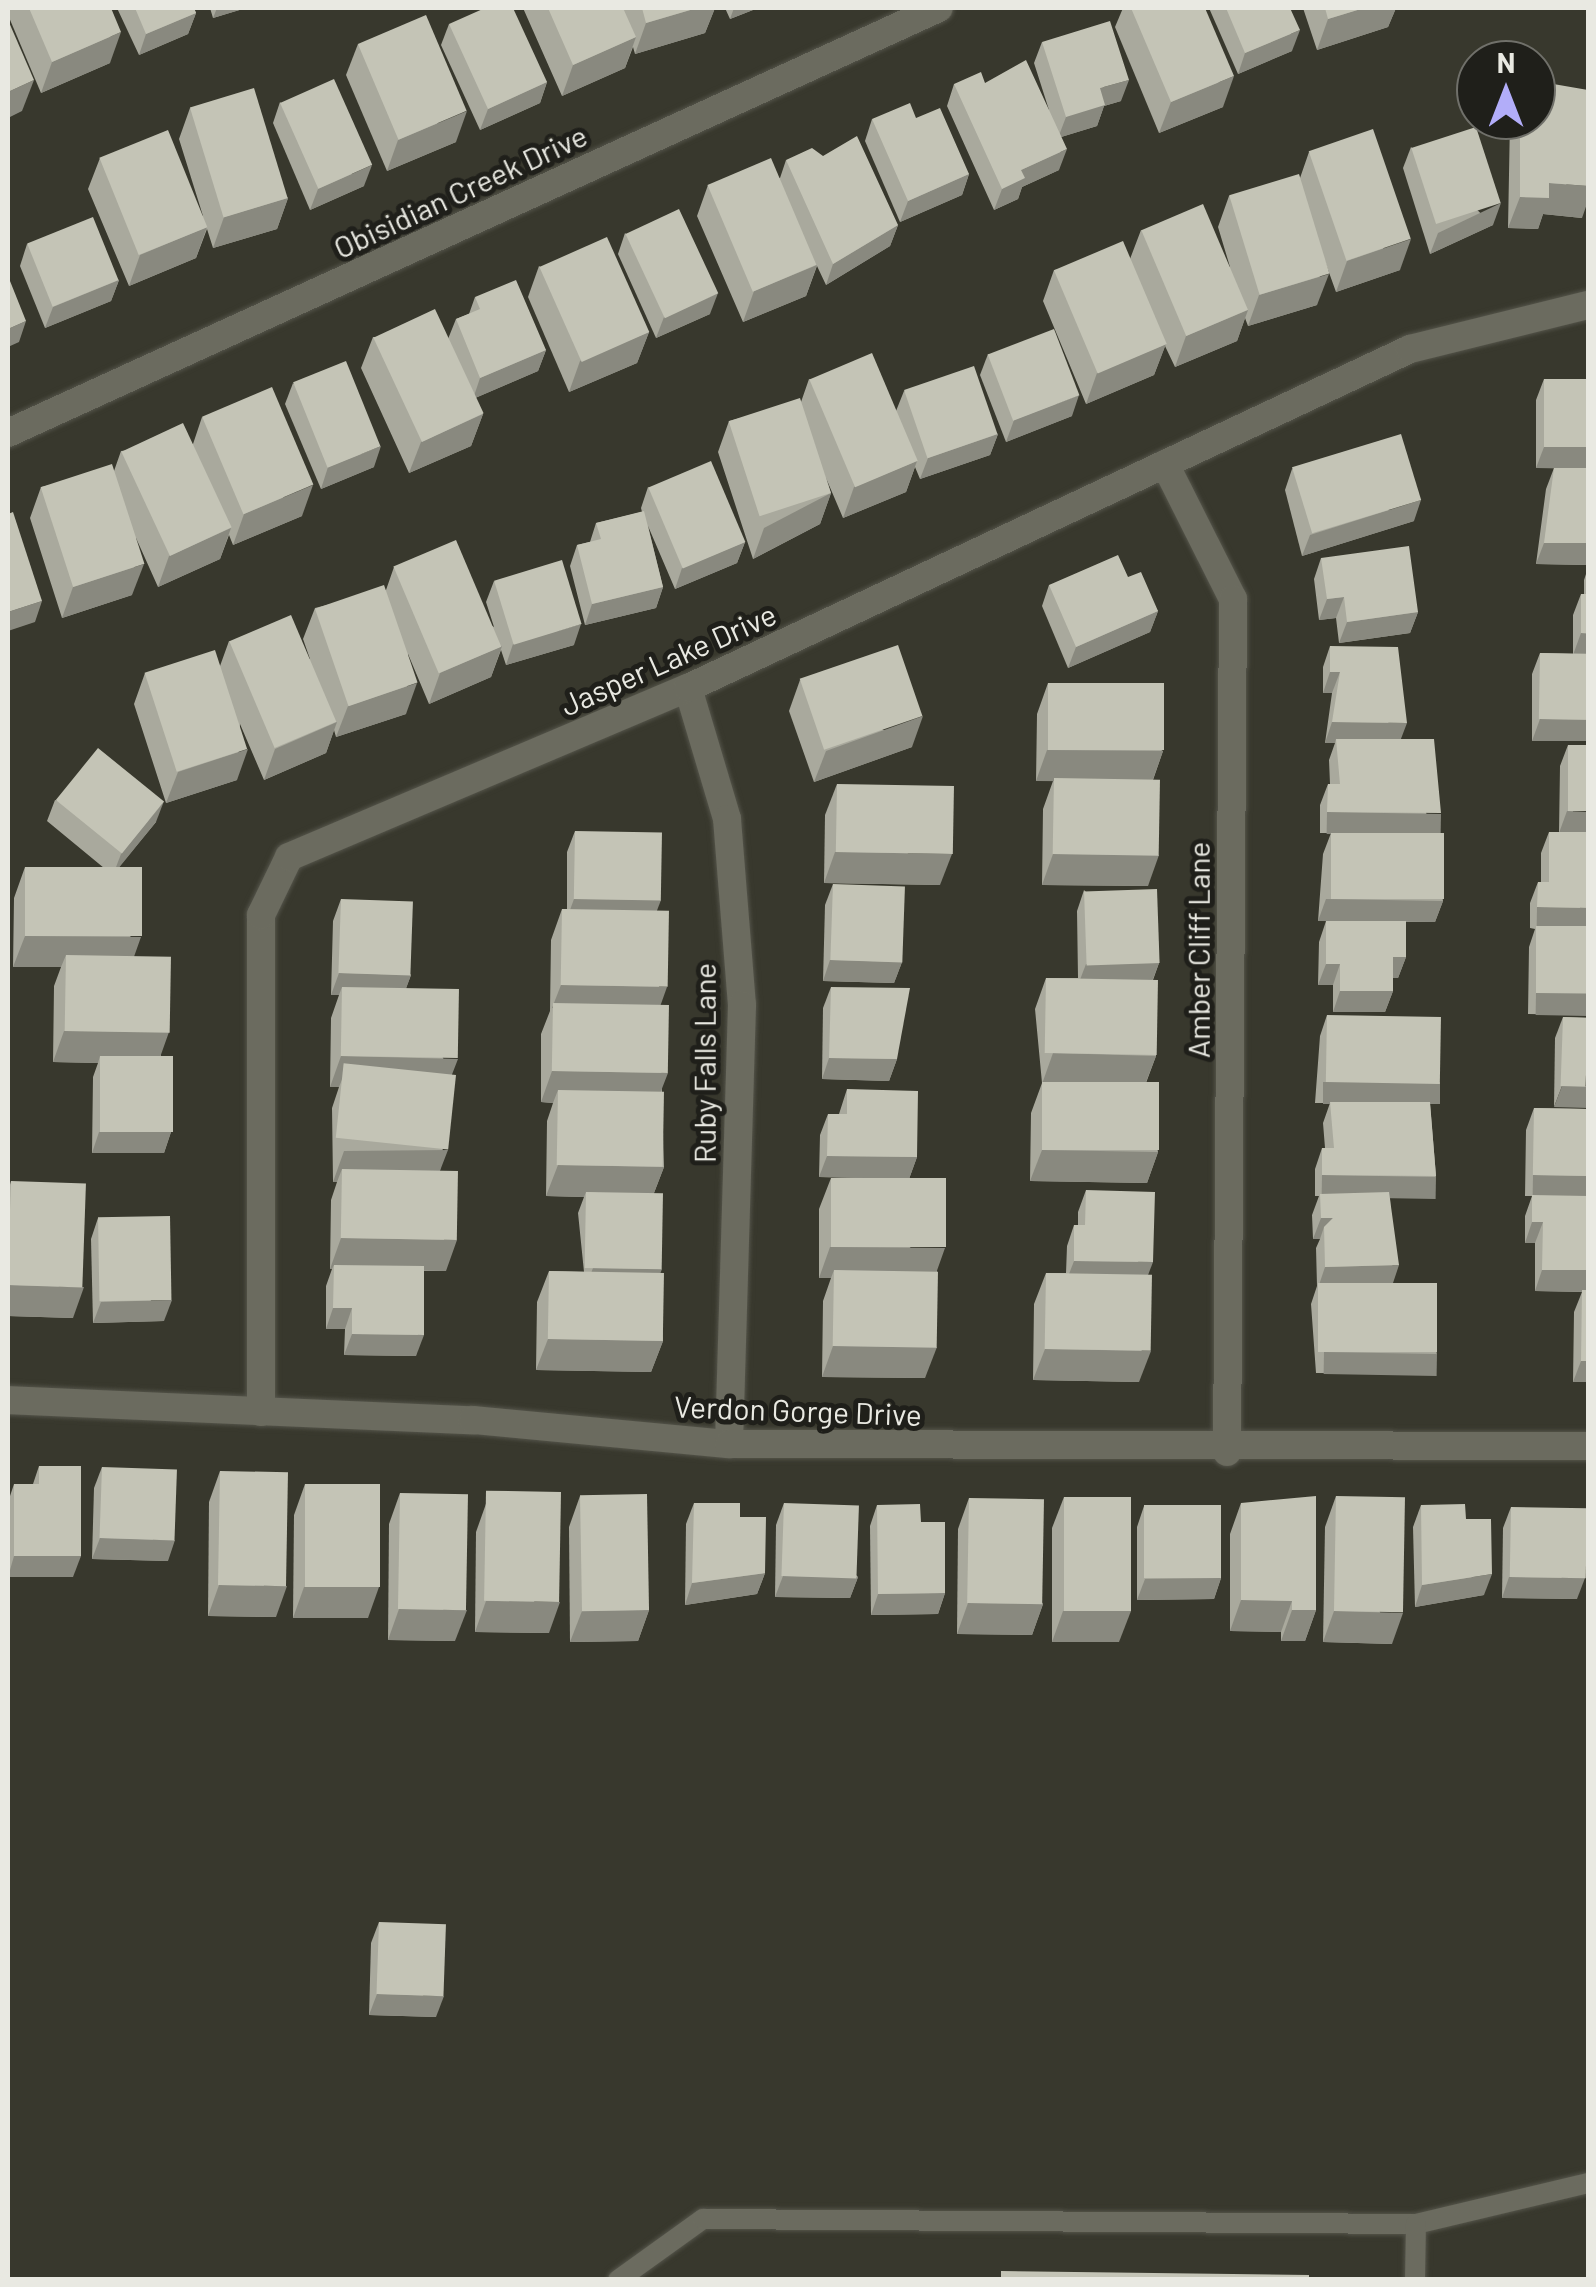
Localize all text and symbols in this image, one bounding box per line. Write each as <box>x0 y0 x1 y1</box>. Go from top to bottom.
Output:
north arrow <box>1456 40 1556 140</box>
text: N <box>1497 45 1515 79</box>
street label: Obisidian Creek Drive <box>328 117 592 265</box>
street label: Jasper Lake Drive <box>555 595 781 723</box>
street label: Amber Cliff Lane <box>1180 842 1216 1058</box>
street label: Ruby Falls Lane <box>686 963 722 1163</box>
street label: Verdon Gorge Drive <box>673 1388 923 1432</box>

